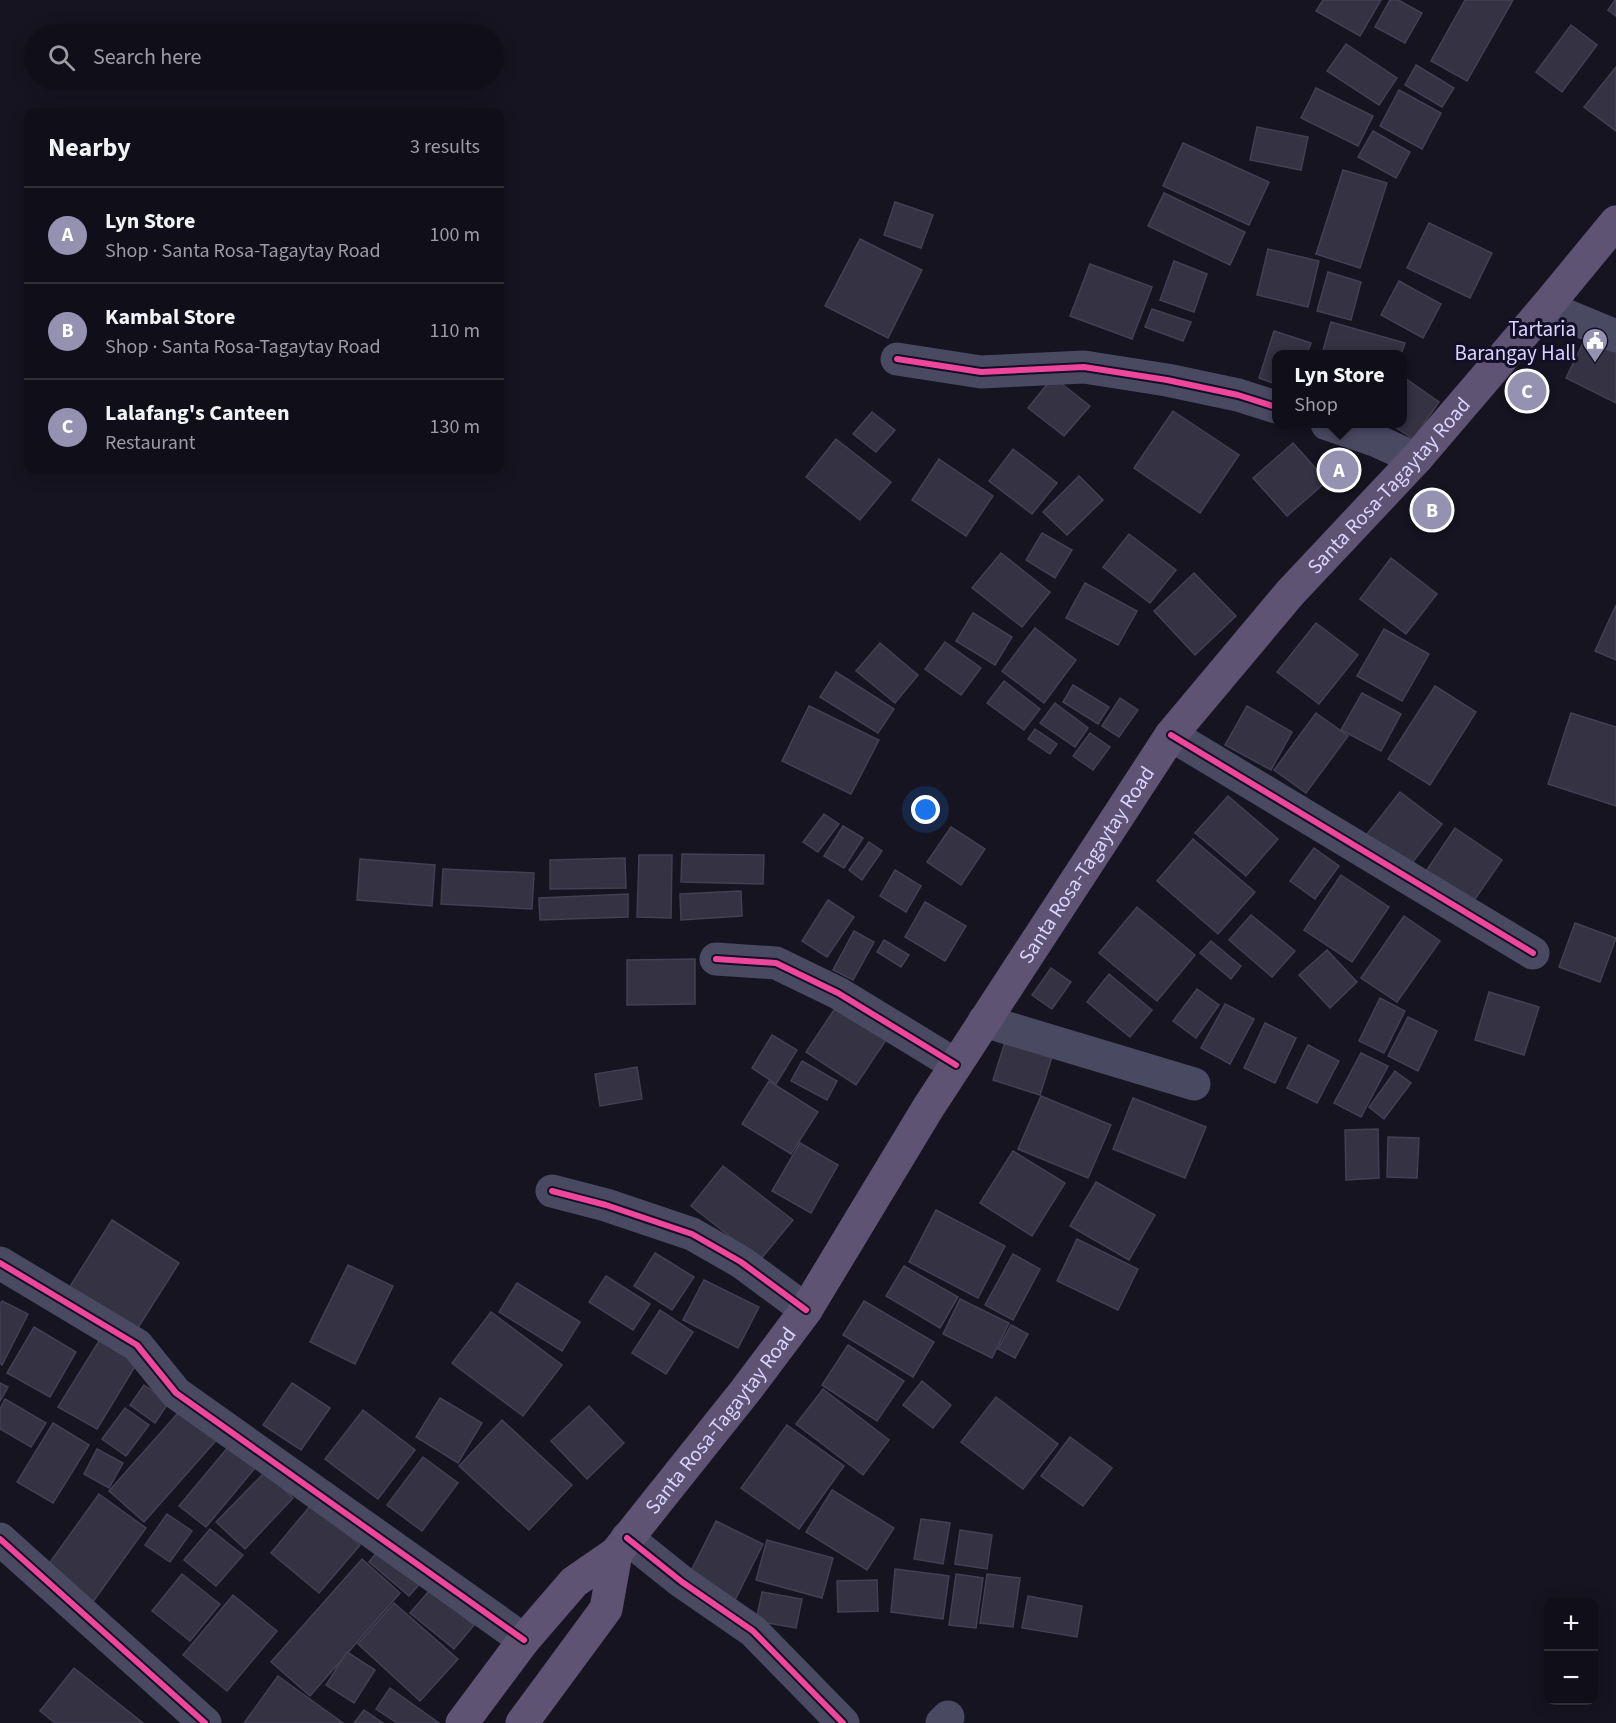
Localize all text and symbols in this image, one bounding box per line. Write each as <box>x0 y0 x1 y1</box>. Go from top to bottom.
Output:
search box <box>24 24 504 90</box>
icon: search <box>45 41 78 74</box>
text: Search here <box>93 41 201 73</box>
text: Nearby <box>48 129 131 166</box>
text: 3 results <box>410 133 480 161</box>
text: Lyn Store <box>105 205 195 237</box>
text: A <box>62 221 73 249</box>
text: 100 m <box>430 221 480 249</box>
text: Shop · Santa Rosa-Tagaytay Road <box>105 237 381 265</box>
text: Kambal Store <box>105 301 235 333</box>
place label: Tartaria Barangay Hall <box>1454 314 1576 368</box>
text: B <box>61 317 74 345</box>
text: 110 m <box>430 317 480 345</box>
public building icon: Tartaria Barangay Hall <box>1580 326 1610 364</box>
text: Shop · Santa Rosa-Tagaytay Road <box>105 333 381 361</box>
popup <box>1272 350 1407 428</box>
text: Lyn Store <box>1294 359 1385 391</box>
pin: C <box>1508 368 1546 414</box>
text: Shop <box>1294 391 1338 419</box>
street label: Santa Rosa-Tagaytay Road <box>1300 391 1477 581</box>
text: Lalafang's Canteen <box>105 397 290 429</box>
text: C <box>62 413 73 441</box>
text: 130 m <box>430 413 480 441</box>
text: Restaurant <box>105 429 196 457</box>
pin: A <box>1320 448 1358 492</box>
pin: B <box>1412 488 1452 532</box>
street label: Santa Rosa-Tagaytay Road <box>1011 760 1162 969</box>
your location <box>911 795 940 824</box>
street label: Santa Rosa-Tagaytay Road <box>638 1321 803 1520</box>
map controls <box>1544 1597 1598 1705</box>
button: + <box>1544 1597 1598 1651</box>
button: − <box>1544 1651 1598 1705</box>

